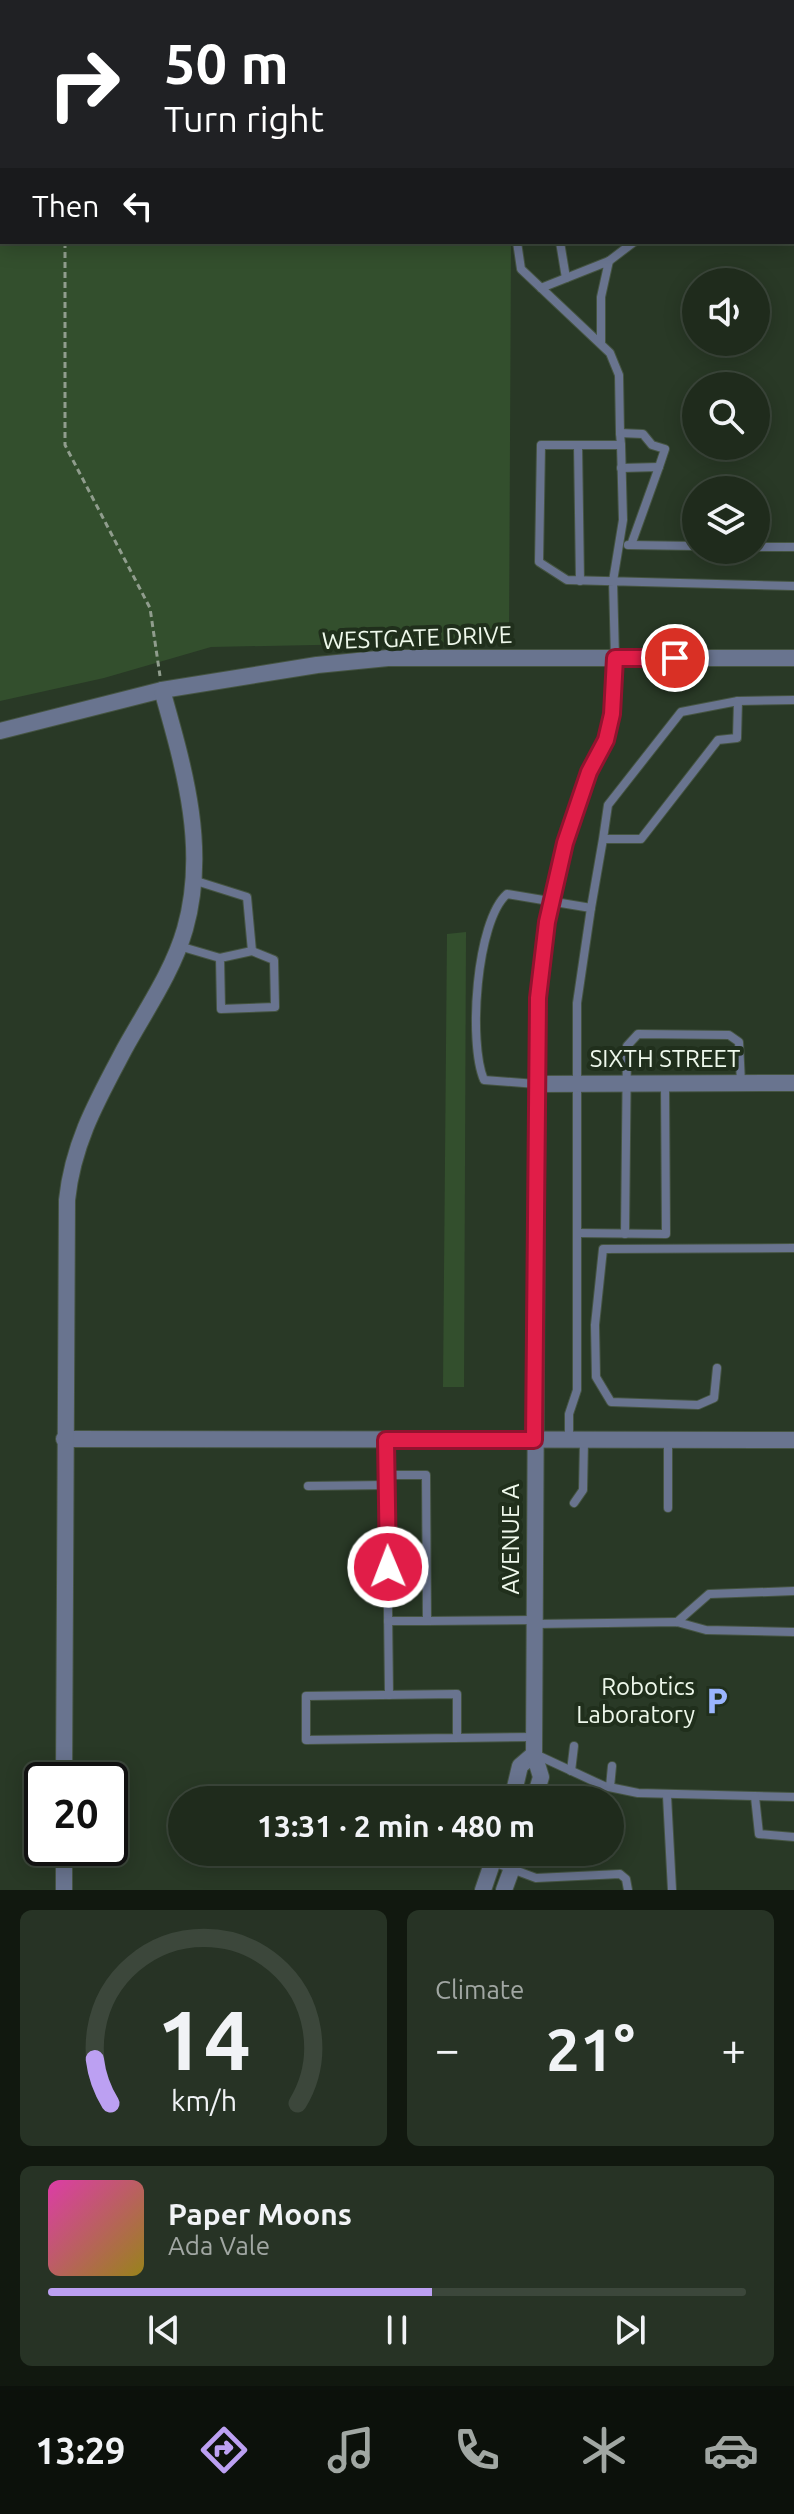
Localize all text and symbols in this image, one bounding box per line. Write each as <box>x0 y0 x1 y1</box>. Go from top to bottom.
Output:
icon: right <box>32 32 136 136</box>
text: 50 m <box>164 32 289 95</box>
text: Turn right <box>164 98 324 139</box>
icon: left <box>116 184 160 228</box>
text: Then <box>32 189 100 223</box>
map controls <box>682 268 770 564</box>
button: sound <box>682 268 770 356</box>
button: search <box>682 372 770 460</box>
button: layers <box>682 476 770 564</box>
street label: WESTGATE DRIVE <box>321 621 513 654</box>
pin <box>641 624 709 692</box>
icon: arrive <box>653 636 697 680</box>
street label: SIXTH STREET <box>590 1045 740 1072</box>
street label: AVENUE A <box>497 1483 524 1595</box>
position arrow <box>346 1525 430 1609</box>
place label: Robotics Laboratory <box>576 1673 695 1728</box>
parking icon: Robotics Laboratory <box>702 1686 732 1716</box>
speed limit sign: 20 <box>24 1762 128 1866</box>
text: 13:31 · 2 min · 480 m <box>257 1809 535 1843</box>
text: Climate <box>435 1975 524 2004</box>
text: 14 <box>157 1992 250 2086</box>
text: 21° <box>546 2015 635 2082</box>
text: − <box>435 2024 460 2073</box>
text: + <box>721 2024 746 2073</box>
text: km/h <box>171 2084 237 2116</box>
text: Paper Moons <box>168 2197 352 2231</box>
text: Ada Vale <box>168 2231 270 2260</box>
icon: previous <box>142 2308 186 2352</box>
icon: pause <box>375 2308 419 2352</box>
icon: next <box>608 2308 652 2352</box>
icon: directions <box>196 2422 252 2478</box>
icon: music <box>323 2422 379 2478</box>
icon: phone <box>449 2422 505 2478</box>
icon: climate <box>576 2422 632 2478</box>
icon: car <box>703 2422 759 2478</box>
text: 13:29 <box>35 2430 125 2471</box>

